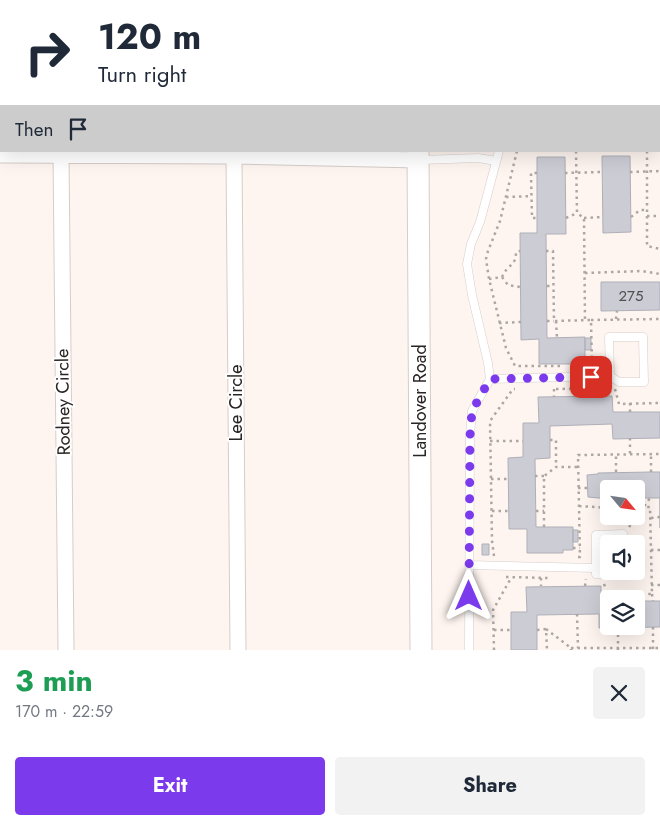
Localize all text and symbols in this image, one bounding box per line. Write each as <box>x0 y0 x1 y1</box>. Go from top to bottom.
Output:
text: 120 m <box>98 12 201 62</box>
icon: right <box>15 20 80 85</box>
text: Turn right <box>98 58 186 90</box>
icon: arrive <box>64 115 92 143</box>
text: Then <box>15 116 54 143</box>
house number: 275 <box>619 285 643 307</box>
street label: Landover Road <box>407 344 433 458</box>
street label: Rodney Circle <box>49 348 77 456</box>
pin <box>570 356 612 398</box>
icon: arrive <box>577 363 605 391</box>
street label: Lee Circle <box>223 365 249 441</box>
north arrow <box>600 480 645 525</box>
map controls <box>600 480 645 635</box>
button: sound <box>600 535 645 580</box>
position arrow <box>442 569 494 621</box>
button: layers <box>600 590 645 635</box>
text: 3 min <box>15 659 93 702</box>
button: close <box>593 667 645 719</box>
text: 170 m · 22:59 <box>15 700 113 723</box>
button: Exit <box>15 757 325 815</box>
button: Share <box>335 757 645 815</box>

